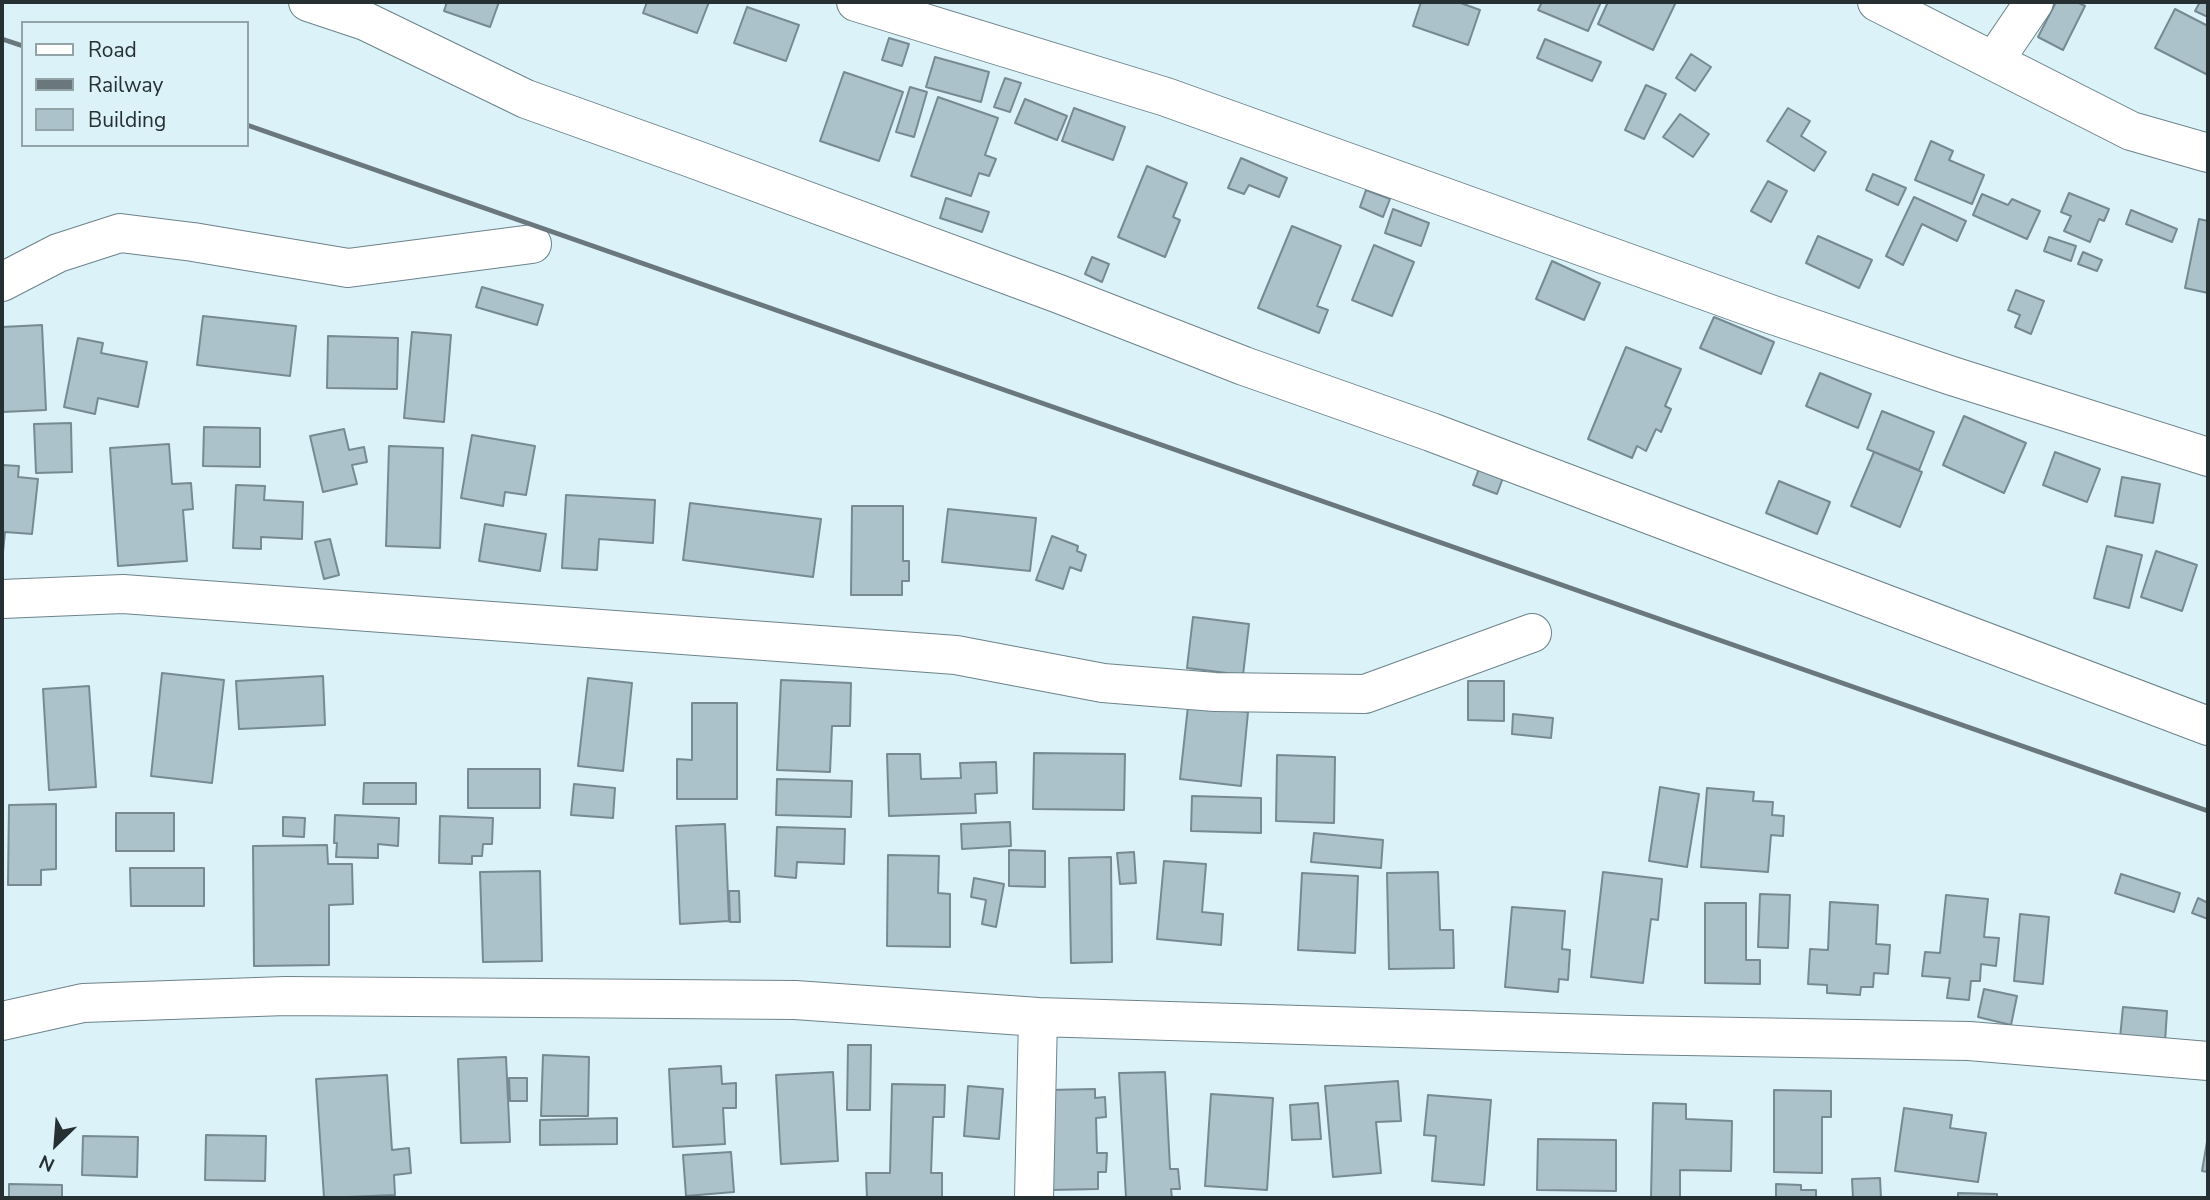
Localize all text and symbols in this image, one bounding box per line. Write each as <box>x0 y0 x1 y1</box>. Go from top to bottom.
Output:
legend <box>21 21 248 147</box>
text: Road <box>88 36 137 64</box>
text: Railway <box>88 71 163 99</box>
text: Building <box>88 106 166 134</box>
north arrow <box>21 1109 91 1179</box>
text: N <box>35 1148 59 1178</box>

